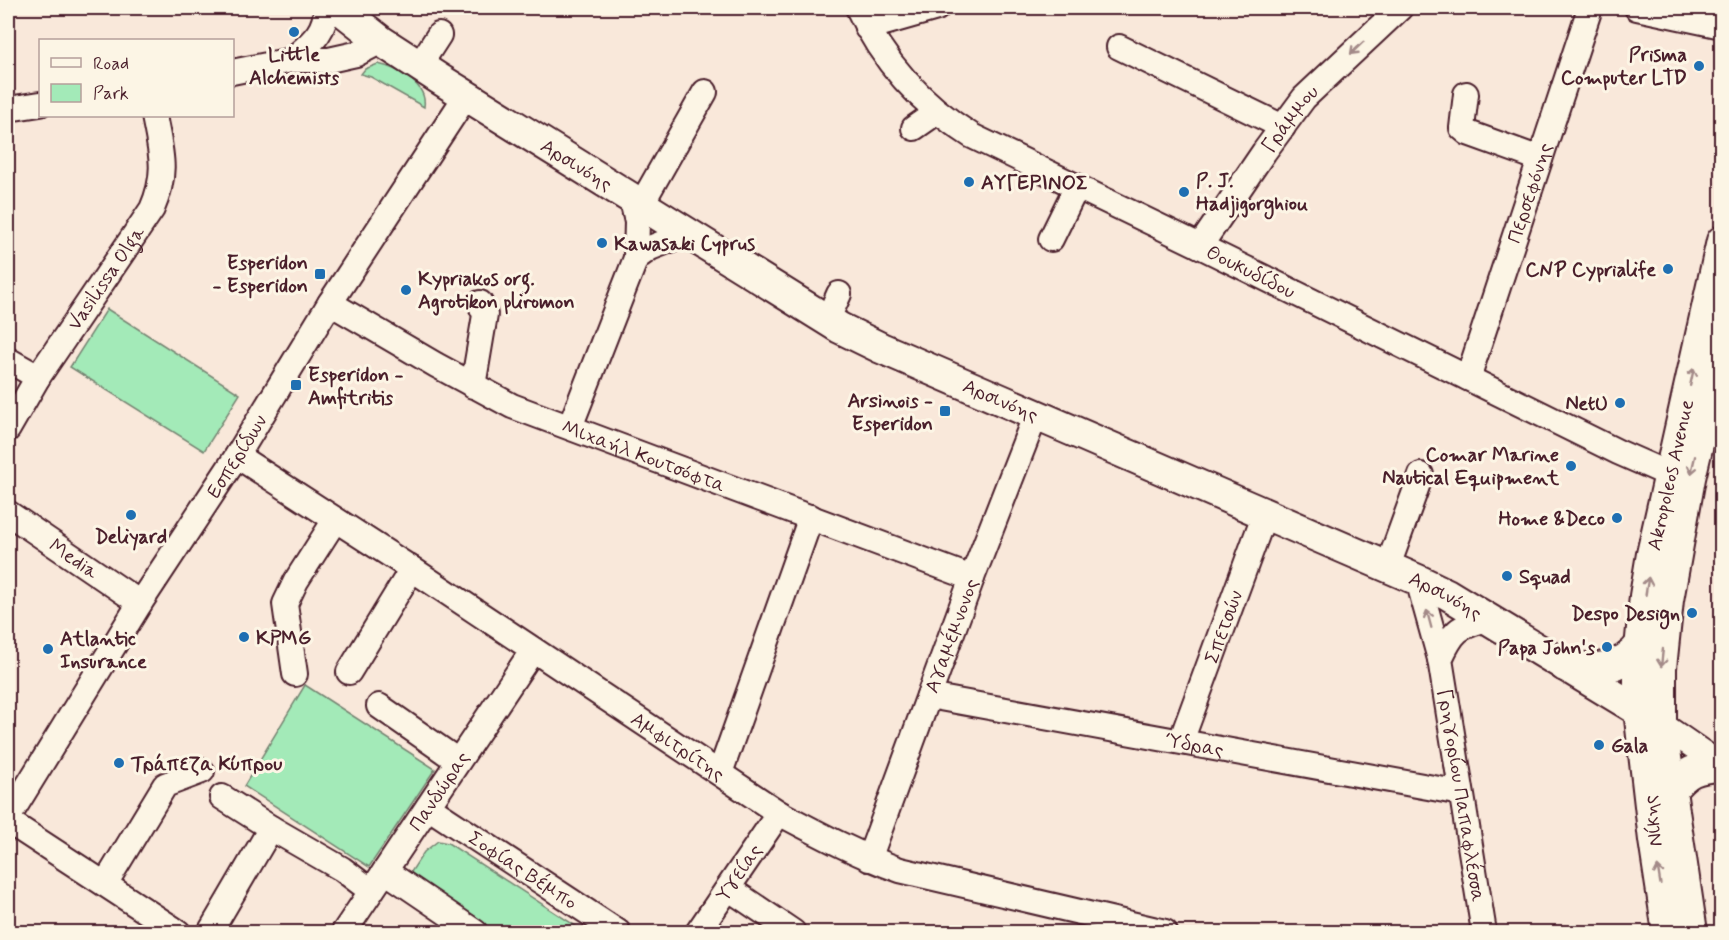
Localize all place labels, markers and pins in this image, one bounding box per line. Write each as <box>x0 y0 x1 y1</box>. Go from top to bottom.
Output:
marker: Little Alchemists <box>287 25 301 39</box>
place label: Little Alchemists <box>249 42 339 92</box>
place label: Prisma Computer LTD <box>1561 42 1687 92</box>
marker: Prisma Computer LTD <box>1692 59 1706 73</box>
place label: P. J. Hadjigorghiou <box>1196 168 1308 220</box>
place label: ΑΥΓΕΡΙΝΟΣ <box>981 170 1088 197</box>
marker: ΑΥΓΕΡΙΝΟΣ <box>962 175 976 189</box>
marker: P. J. Hadjigorghiou <box>1177 185 1191 199</box>
place label: Kawasaki Cyprus <box>614 231 755 258</box>
marker: Kawasaki Cyprus <box>595 236 609 250</box>
place label: Esperidon - Esperidon <box>212 250 308 300</box>
place label: CNP Cyprialife <box>1525 257 1656 284</box>
marker: CNP Cyprialife <box>1661 262 1675 276</box>
place label: Kypriakos org. Agrotikon pliromon <box>418 266 575 316</box>
marker: Esperidon - Esperidon <box>313 267 327 281</box>
marker: Kypriakos org. Agrotikon pliromon <box>399 283 413 297</box>
place label: Esperidon - Amfitritis <box>308 362 404 412</box>
marker: Esperidon - Amfitritis <box>289 378 303 392</box>
place label: Arsinois - Esperidon <box>847 388 933 438</box>
place label: NetU <box>1566 391 1608 418</box>
marker: NetU <box>1613 396 1627 410</box>
marker: Arsinois - Esperidon <box>938 404 952 418</box>
place label: Comar Marine Nautical Equipment <box>1382 442 1560 492</box>
marker: Comar Marine Nautical Equipment <box>1564 459 1578 473</box>
place label: Home &Deco <box>1498 506 1605 533</box>
marker: Deliyard <box>124 508 138 522</box>
marker: Home &Deco <box>1610 511 1624 525</box>
place label: Deliyard <box>95 524 167 551</box>
place label: Squad <box>1519 564 1571 591</box>
marker: Squad <box>1500 569 1514 583</box>
place label: Despo Design <box>1571 601 1680 630</box>
marker: Despo Design <box>1685 606 1699 620</box>
place label: KPMG <box>256 625 311 652</box>
place label: Atlantic Insurance <box>60 626 147 676</box>
marker: KPMG <box>237 630 251 644</box>
place label: Papa John's <box>1498 635 1595 662</box>
marker: Papa John's <box>1600 640 1614 654</box>
marker: Atlantic Insurance <box>41 642 55 656</box>
place label: Gala <box>1611 733 1649 760</box>
marker: Gala <box>1592 738 1606 752</box>
place label: Τράπεζα Κύπρου <box>130 751 282 778</box>
marker: Τράπεζα Κύπρου <box>112 756 126 770</box>

